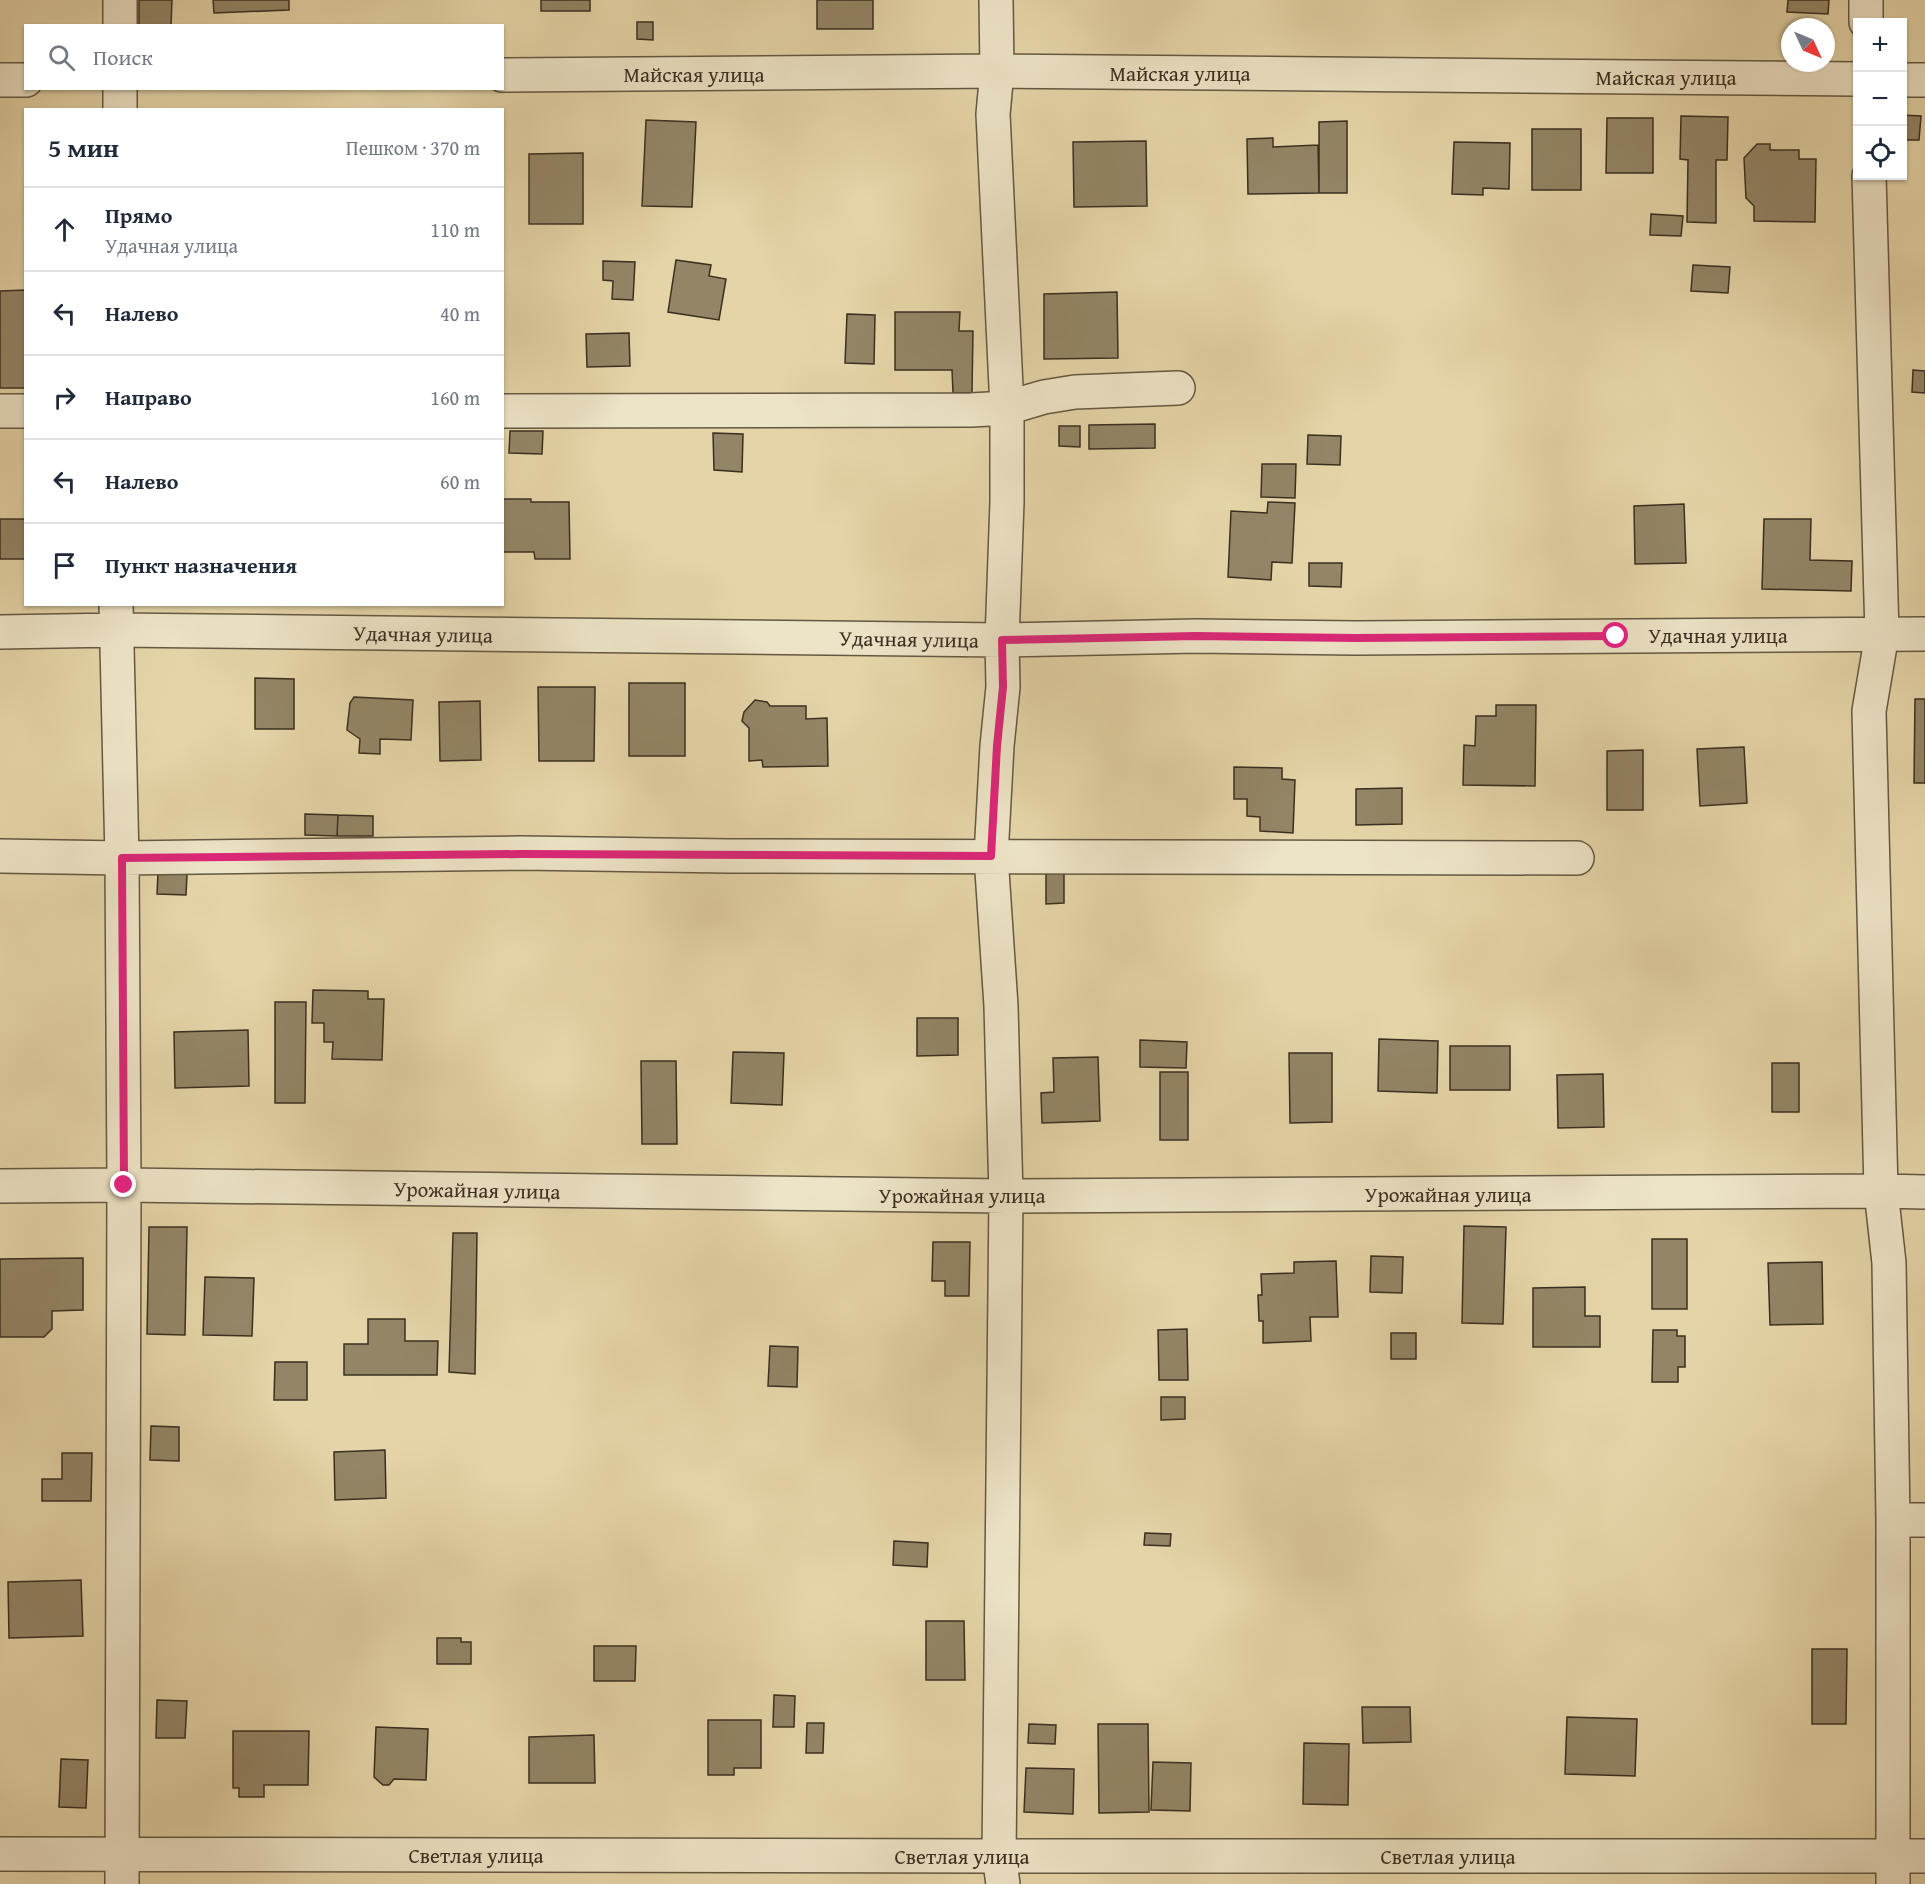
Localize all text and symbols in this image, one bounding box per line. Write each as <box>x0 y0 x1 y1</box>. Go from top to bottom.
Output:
north arrow <box>1781 18 1835 72</box>
map controls <box>1853 18 1907 180</box>
button: + <box>1853 18 1907 72</box>
search box <box>24 24 504 90</box>
icon: search <box>45 41 78 74</box>
text: Поиск <box>93 41 153 73</box>
street label: Майская улица <box>1109 58 1251 89</box>
street label: Майская улица <box>623 59 765 90</box>
street label: Майская улица <box>1595 62 1737 93</box>
button: − <box>1853 72 1907 126</box>
button: locate <box>1853 126 1907 180</box>
text: 5 мин <box>48 128 119 167</box>
text: Пешком · 370 m <box>346 133 480 162</box>
text: Прямо <box>105 199 172 231</box>
icon: ahead <box>48 213 81 246</box>
text: 110 m <box>430 215 480 244</box>
text: Удачная улица <box>105 231 238 260</box>
icon: left <box>48 297 81 330</box>
text: Налево <box>105 297 178 329</box>
text: 40 m <box>440 299 480 328</box>
icon: right <box>48 381 81 414</box>
text: Направо <box>105 381 192 413</box>
text: 160 m <box>430 383 480 412</box>
icon: left <box>48 465 81 498</box>
text: Налево <box>105 465 178 497</box>
text: 60 m <box>440 467 480 496</box>
icon: arrive <box>48 549 81 582</box>
text: Пункт назначения <box>105 549 297 581</box>
street label: Удачная улица <box>353 617 493 651</box>
street label: Удачная улица <box>1648 620 1788 651</box>
street label: Удачная улица <box>839 622 979 656</box>
route start <box>1602 622 1628 648</box>
route end <box>110 1171 136 1197</box>
street label: Урожайная улица <box>393 1173 561 1207</box>
street label: Урожайная улица <box>1365 1179 1531 1210</box>
street label: Урожайная улица <box>879 1180 1045 1211</box>
street label: Светлая улица <box>408 1840 544 1871</box>
street label: Светлая улица <box>894 1841 1030 1872</box>
street label: Светлая улица <box>1380 1841 1516 1872</box>

